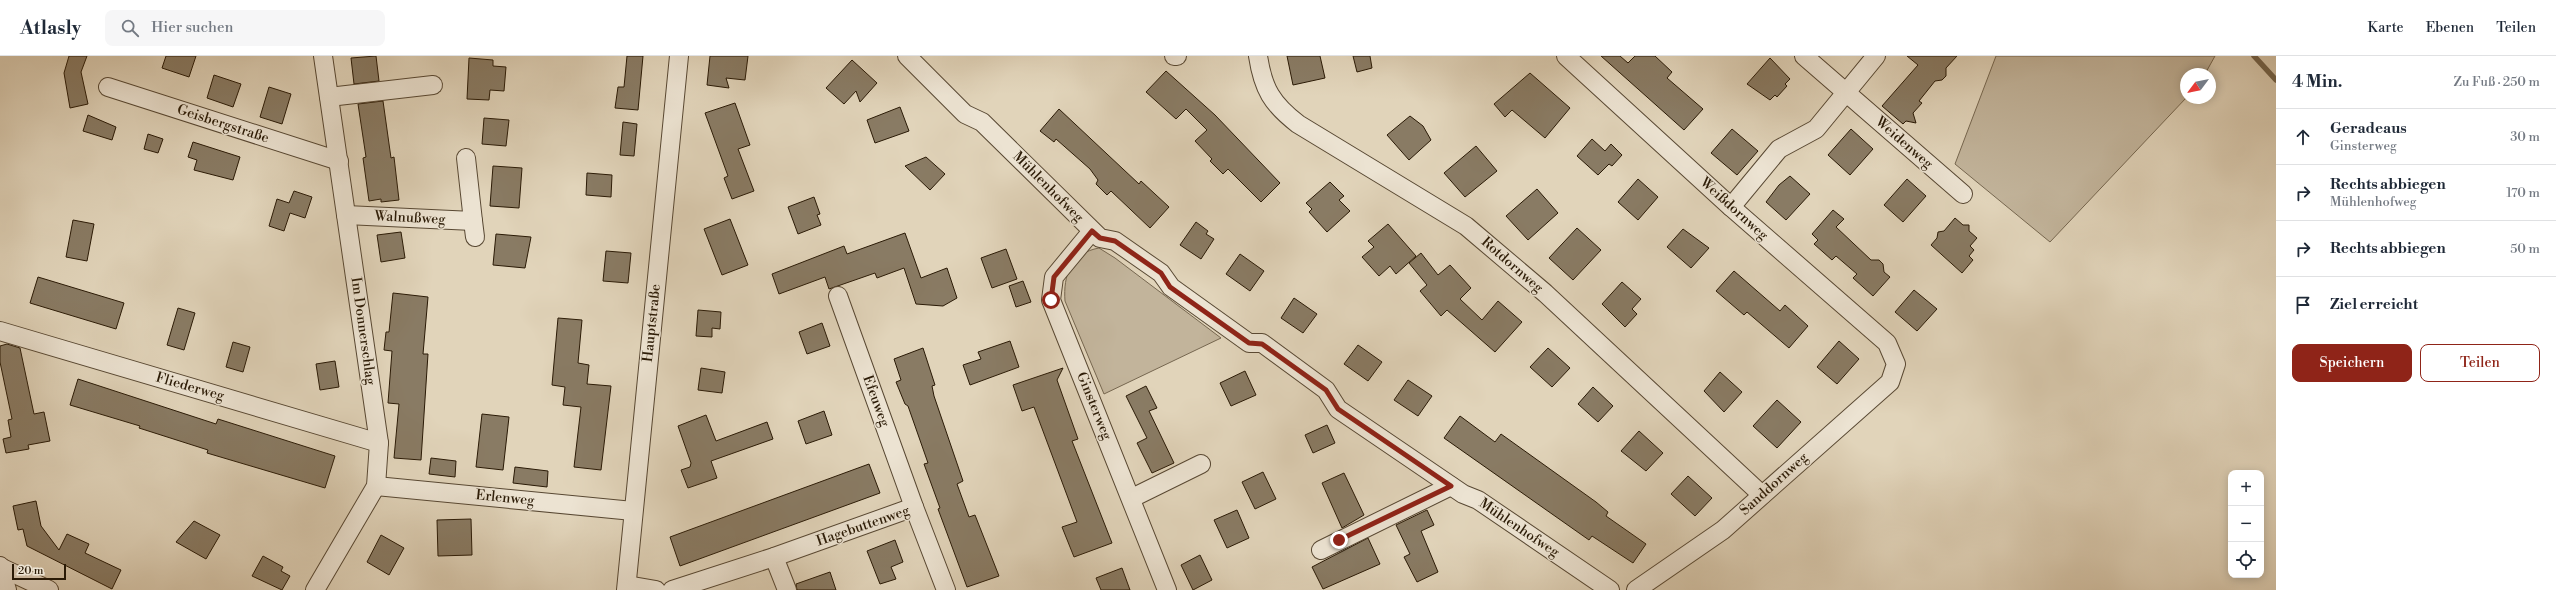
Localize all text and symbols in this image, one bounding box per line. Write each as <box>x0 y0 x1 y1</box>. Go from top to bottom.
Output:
search box <box>105 10 385 46</box>
text: Atlasly <box>20 16 81 40</box>
icon: search <box>119 17 141 39</box>
text: Hier suchen <box>151 18 233 37</box>
text: Karte <box>2367 19 2404 37</box>
text: Ebenen <box>2426 19 2474 37</box>
text: Teilen <box>2496 19 2536 37</box>
north arrow <box>2180 68 2216 104</box>
text: 4 Min. <box>2292 71 2342 93</box>
text: Zu Fuß · 250 m <box>2454 74 2540 90</box>
street label: Geisbergstraße <box>175 101 271 147</box>
street label: Weidenweg <box>1871 112 1937 173</box>
text: Geradeaus <box>2330 119 2407 138</box>
icon: ahead <box>2292 126 2314 148</box>
text: 30 m <box>2510 129 2540 145</box>
text: Ginsterweg <box>2330 138 2397 154</box>
street label: Mühlenhofweg <box>1009 148 1088 227</box>
street label: Weißdornweg <box>1695 173 1772 245</box>
text: Rechts abbiegen <box>2330 175 2446 194</box>
icon: right <box>2292 182 2314 204</box>
text: 170 m <box>2506 185 2540 201</box>
text: Mühlenhofweg <box>2330 194 2417 210</box>
street label: Walnußweg <box>373 207 447 229</box>
street label: Rotdornweg <box>1477 233 1547 297</box>
icon: right <box>2292 238 2314 260</box>
text: Rechts abbiegen <box>2330 239 2446 258</box>
text: 50 m <box>2510 241 2540 257</box>
street label: Im Donnerschlag <box>347 276 380 387</box>
street label: Hauptstraße <box>639 283 665 363</box>
route start <box>1042 291 1060 309</box>
icon: arrive <box>2292 294 2314 316</box>
text: Ziel erreicht <box>2330 295 2418 314</box>
button: Speichern <box>2292 344 2412 382</box>
button: Teilen <box>2420 344 2540 382</box>
street label: Fliederweg <box>154 369 227 406</box>
street label: Ginsterweg <box>1072 369 1116 443</box>
street label: Efeuweg <box>858 373 894 430</box>
street label: Sanddornweg <box>1736 448 1812 519</box>
map controls <box>2228 470 2264 578</box>
button: + <box>2228 470 2264 506</box>
street label: Erlenweg <box>475 486 536 510</box>
street label: Mühlenhofweg <box>1475 494 1563 562</box>
street label: Hagebuttenweg <box>814 501 913 550</box>
button: − <box>2228 506 2264 542</box>
route end <box>1330 531 1348 549</box>
button: locate <box>2228 542 2264 578</box>
scale bar <box>12 562 66 581</box>
text: 20 m <box>18 564 43 578</box>

